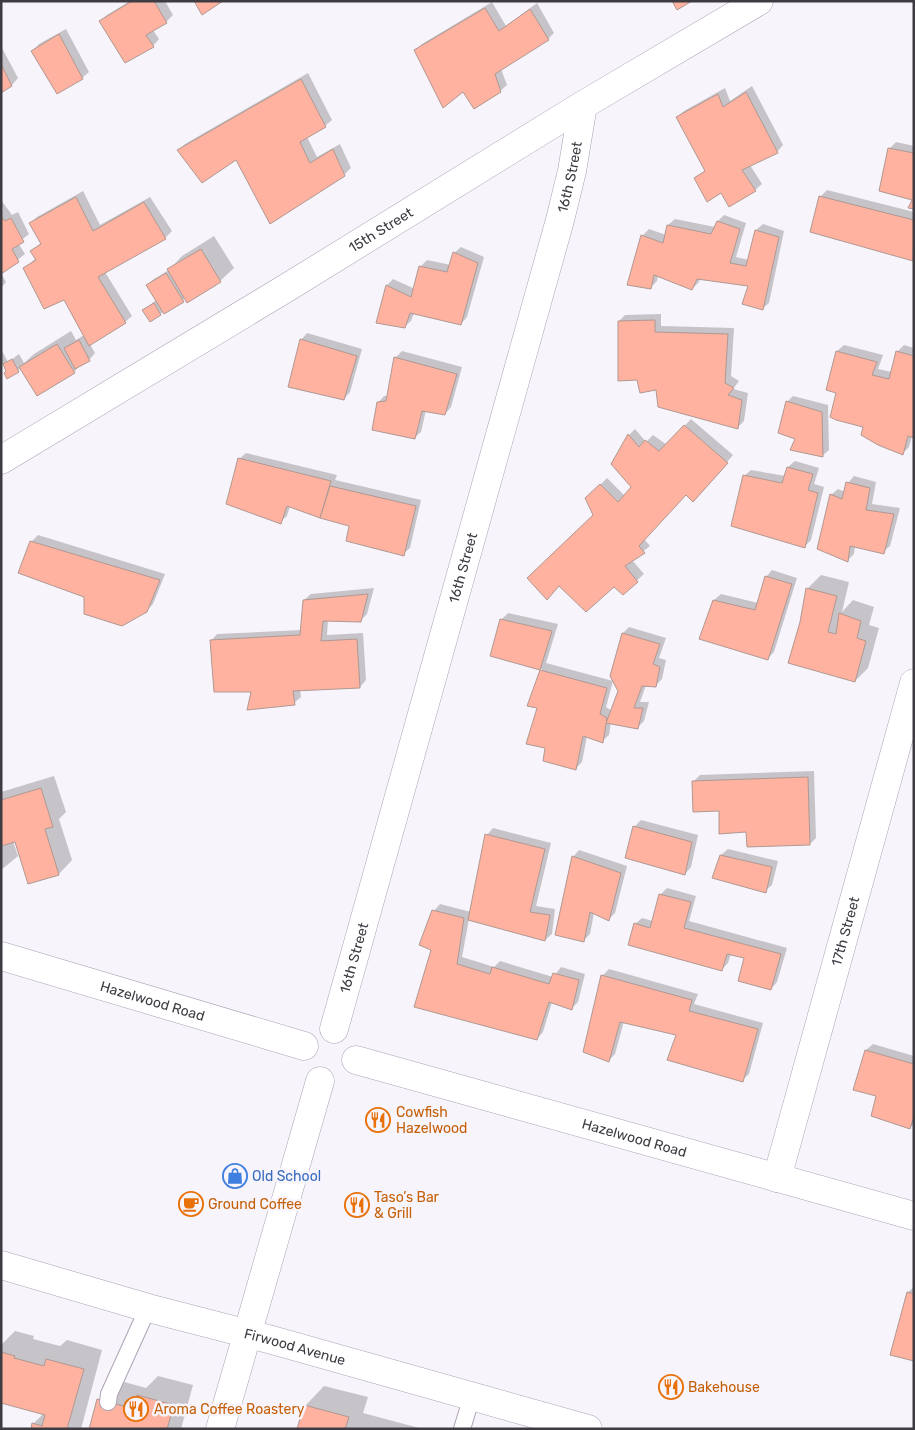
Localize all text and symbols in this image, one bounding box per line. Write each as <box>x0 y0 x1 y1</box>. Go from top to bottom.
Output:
street label: 16th Street <box>554 140 586 215</box>
street label: 15th Street <box>346 204 417 256</box>
street label: 16th Street <box>445 530 481 605</box>
street label: 17th Street <box>828 894 864 968</box>
street label: 16th Street <box>336 920 372 995</box>
street label: Hazelwood Road <box>98 978 207 1025</box>
place label: Cowfish Hazelwood <box>396 1104 467 1137</box>
restaurant icon: Cowfish Hazelwood <box>365 1107 391 1133</box>
street label: Hazelwood Road <box>580 1116 689 1161</box>
shop icon: Old School <box>222 1163 248 1189</box>
place label: Old School <box>252 1168 321 1185</box>
place label: Taso’s Bar & Grill <box>374 1189 440 1222</box>
cafe icon: Ground Coffee <box>178 1191 204 1217</box>
restaurant icon: Taso’s Bar & Grill <box>344 1192 370 1218</box>
place label: Ground Coffee <box>208 1196 302 1213</box>
street label: Firwood Avenue <box>242 1325 348 1369</box>
restaurant icon: Bakehouse <box>658 1374 684 1400</box>
place label: Bakehouse <box>688 1379 760 1396</box>
restaurant icon: Aroma Coffee Roastery <box>123 1396 149 1422</box>
place label: Aroma Coffee Roastery <box>154 1401 305 1418</box>

